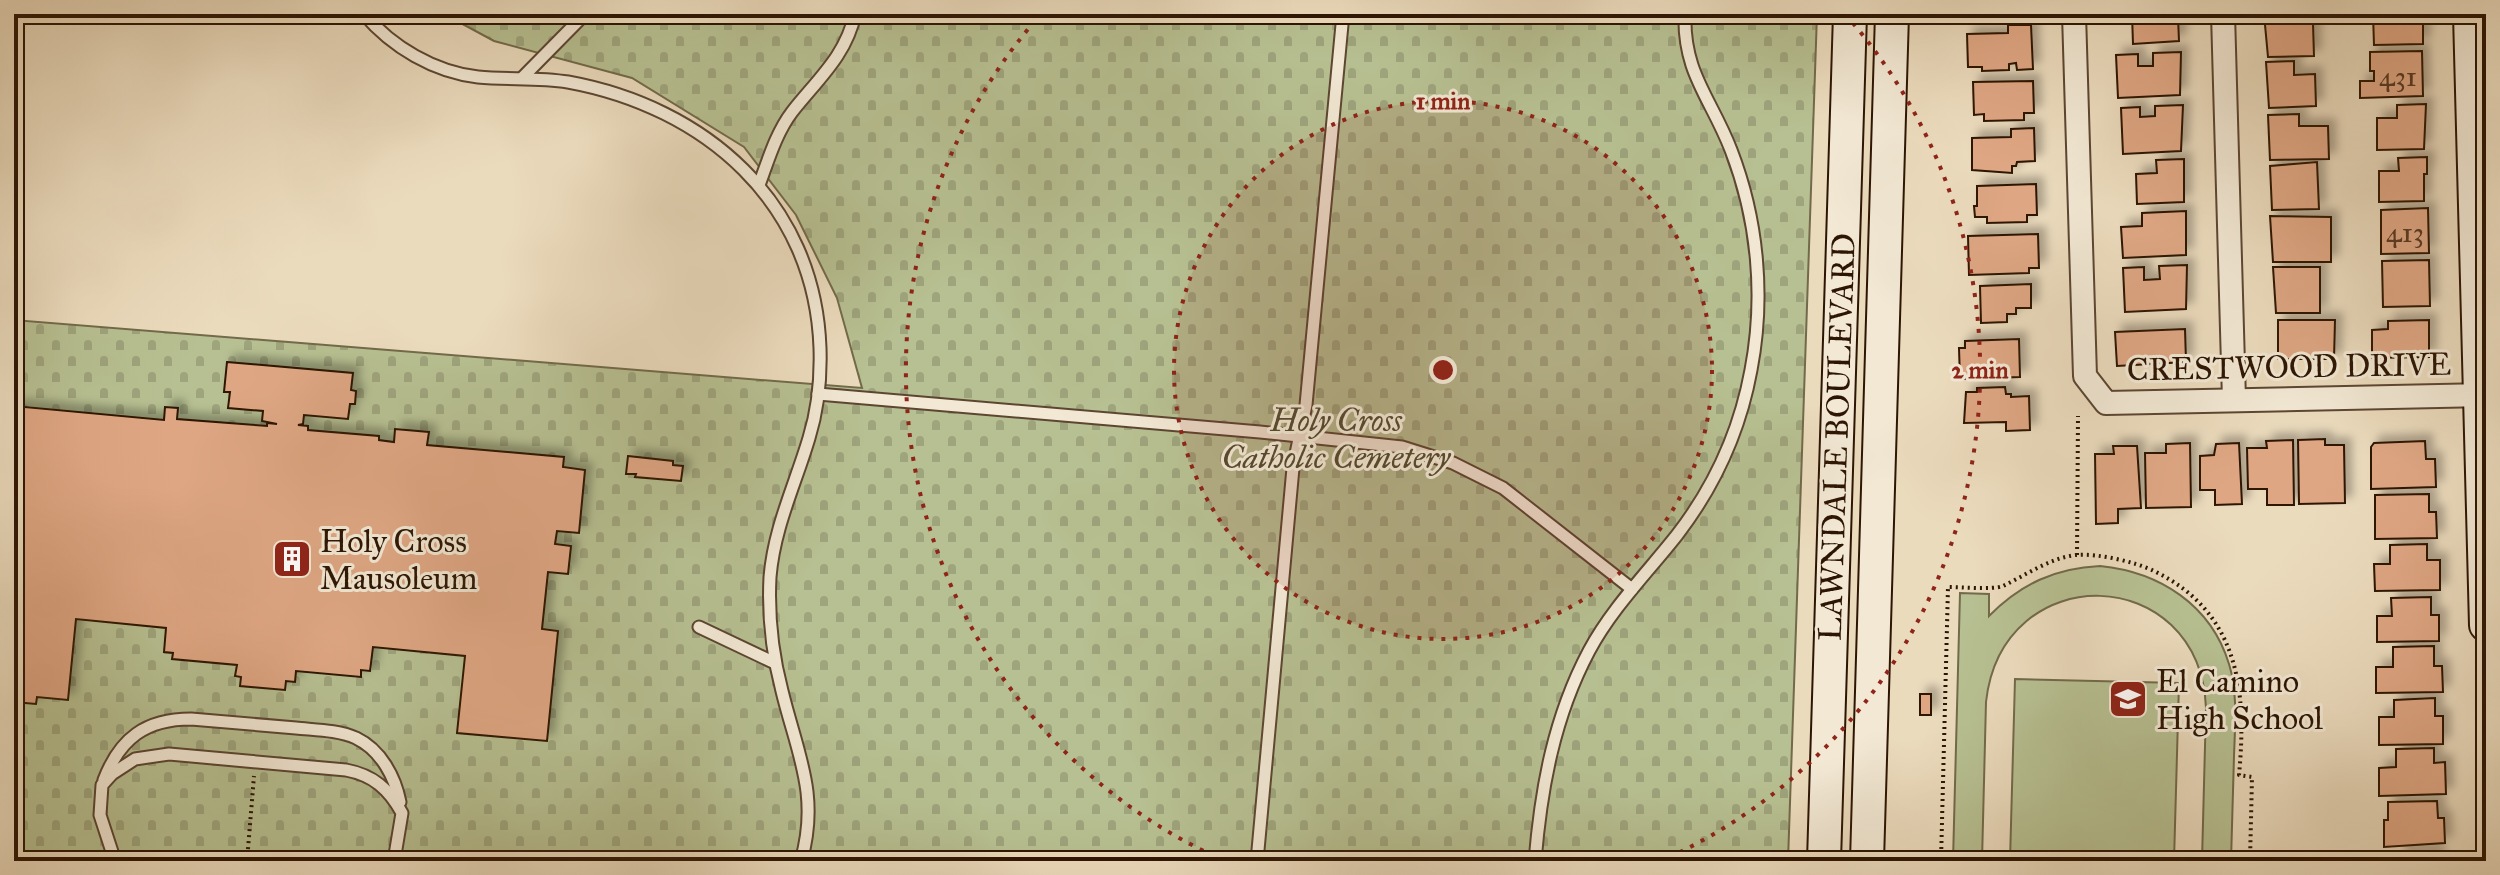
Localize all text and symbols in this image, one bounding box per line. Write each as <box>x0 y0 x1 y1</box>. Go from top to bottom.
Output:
house number: 431 <box>2379 59 2417 94</box>
text: 1 min <box>1416 86 1470 116</box>
house number: 413 <box>2386 215 2424 250</box>
street label: LAWNDALE BOULEVARD <box>1810 232 1864 642</box>
street label: CRESTWOOD DRIVE <box>2126 345 2452 389</box>
text: 2 min <box>1952 355 2008 385</box>
centre of rings <box>1429 356 1457 384</box>
park label: Holy Cross Catholic Cemetery <box>1222 401 1451 477</box>
place label: Holy Cross Mausoleum <box>320 522 477 598</box>
building icon: Holy Cross Mausoleum <box>271 538 313 580</box>
place label: El Camino High School <box>2156 662 2323 738</box>
school or university icon: El Camino High School <box>2107 678 2149 720</box>

